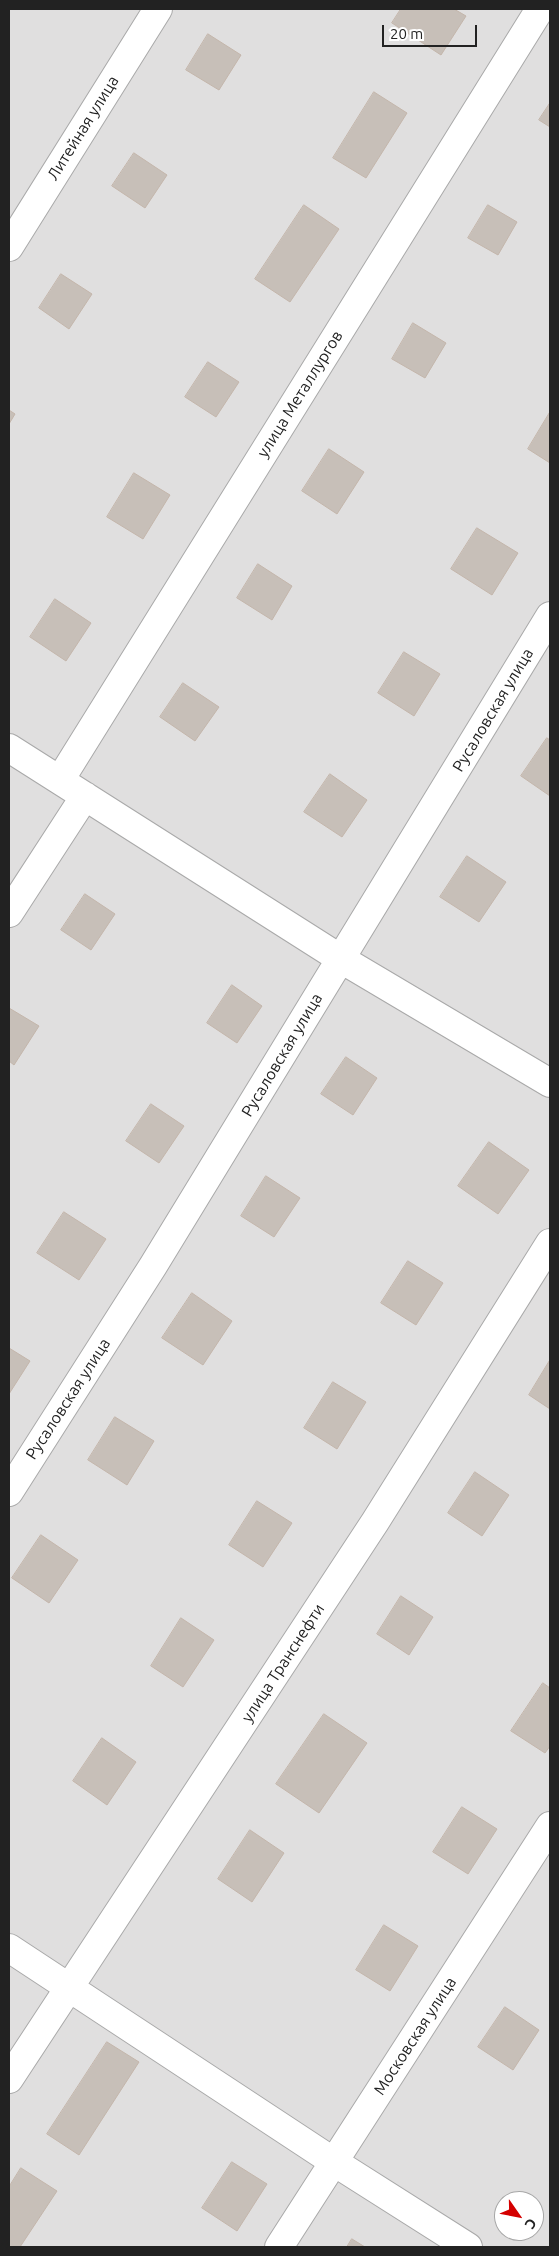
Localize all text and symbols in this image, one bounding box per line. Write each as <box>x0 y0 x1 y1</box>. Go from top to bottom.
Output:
scale bar <box>384 15 479 47</box>
text: 20 m <box>390 25 423 42</box>
street label: Литейная улица <box>43 72 123 184</box>
street label: улица Металлургов <box>253 327 347 461</box>
street label: Русаловская улица <box>449 645 537 775</box>
street label: Русаловская улица <box>238 990 326 1120</box>
street label: Русаловская улица <box>22 1335 114 1463</box>
street label: улица Транснефти <box>238 1600 328 1726</box>
street label: Московская улица <box>370 1973 460 2099</box>
north arrow <box>494 2191 544 2241</box>
text: С <box>522 2216 540 2232</box>

